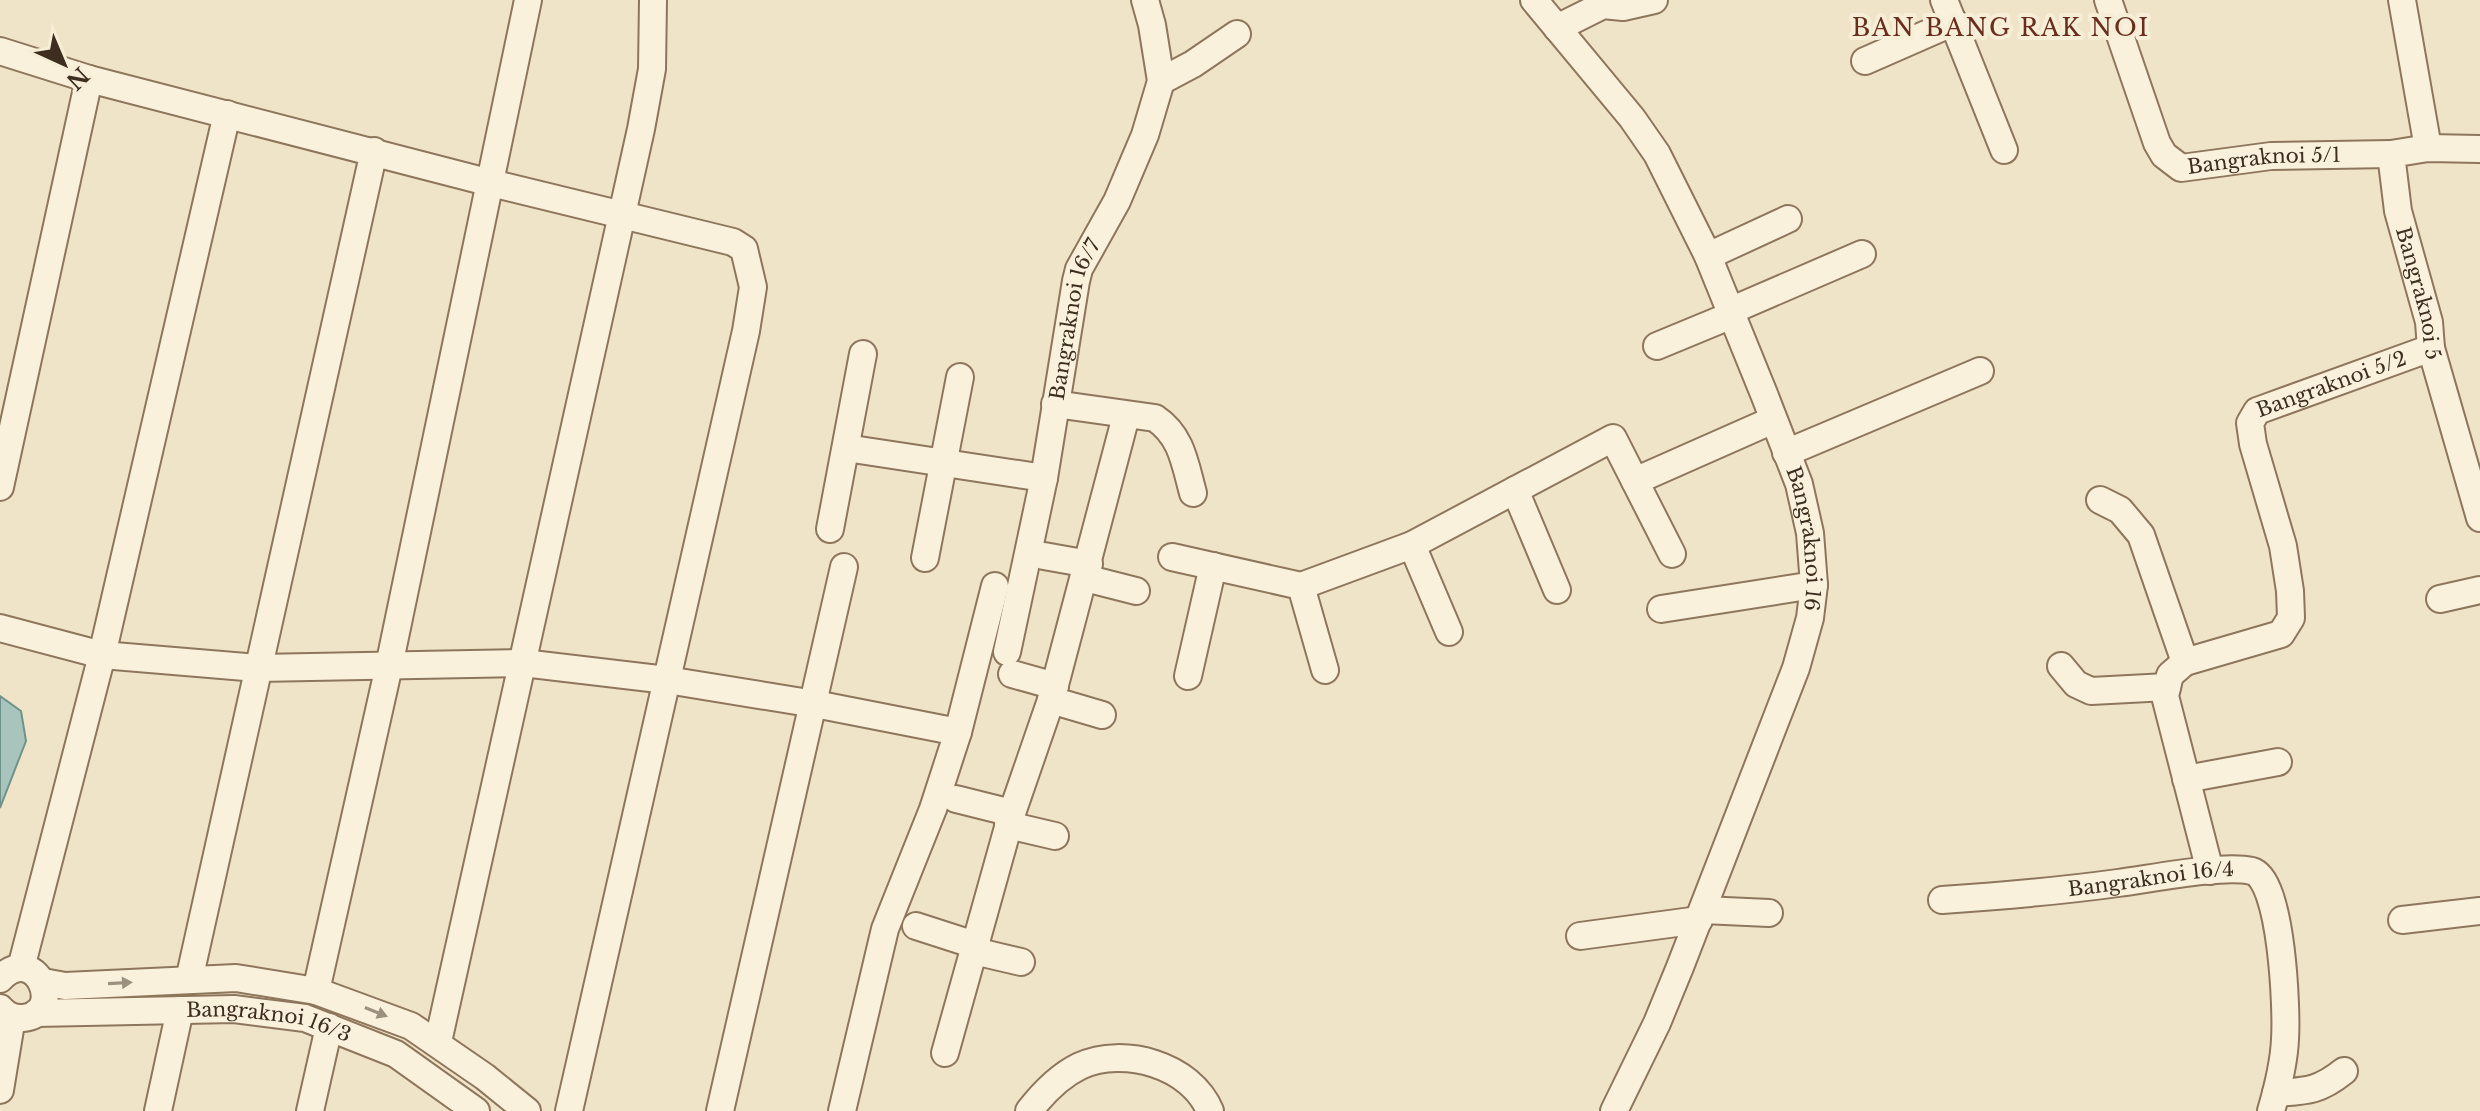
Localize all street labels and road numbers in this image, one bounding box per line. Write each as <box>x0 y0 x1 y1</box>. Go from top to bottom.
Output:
street label: Bangraknoi 5/1 <box>2186 143 2341 179</box>
street label: Bangraknoi 5 <box>2391 224 2446 363</box>
street label: Bangraknoi 16/7 <box>1045 234 1106 402</box>
street label: Bangraknoi 5/2 <box>2253 346 2409 422</box>
street label: Bangraknoi 16 <box>1781 463 1826 612</box>
street label: Bangraknoi 16/4 <box>2067 857 2234 901</box>
street label: Bangraknoi 16/3 <box>186 997 354 1047</box>

